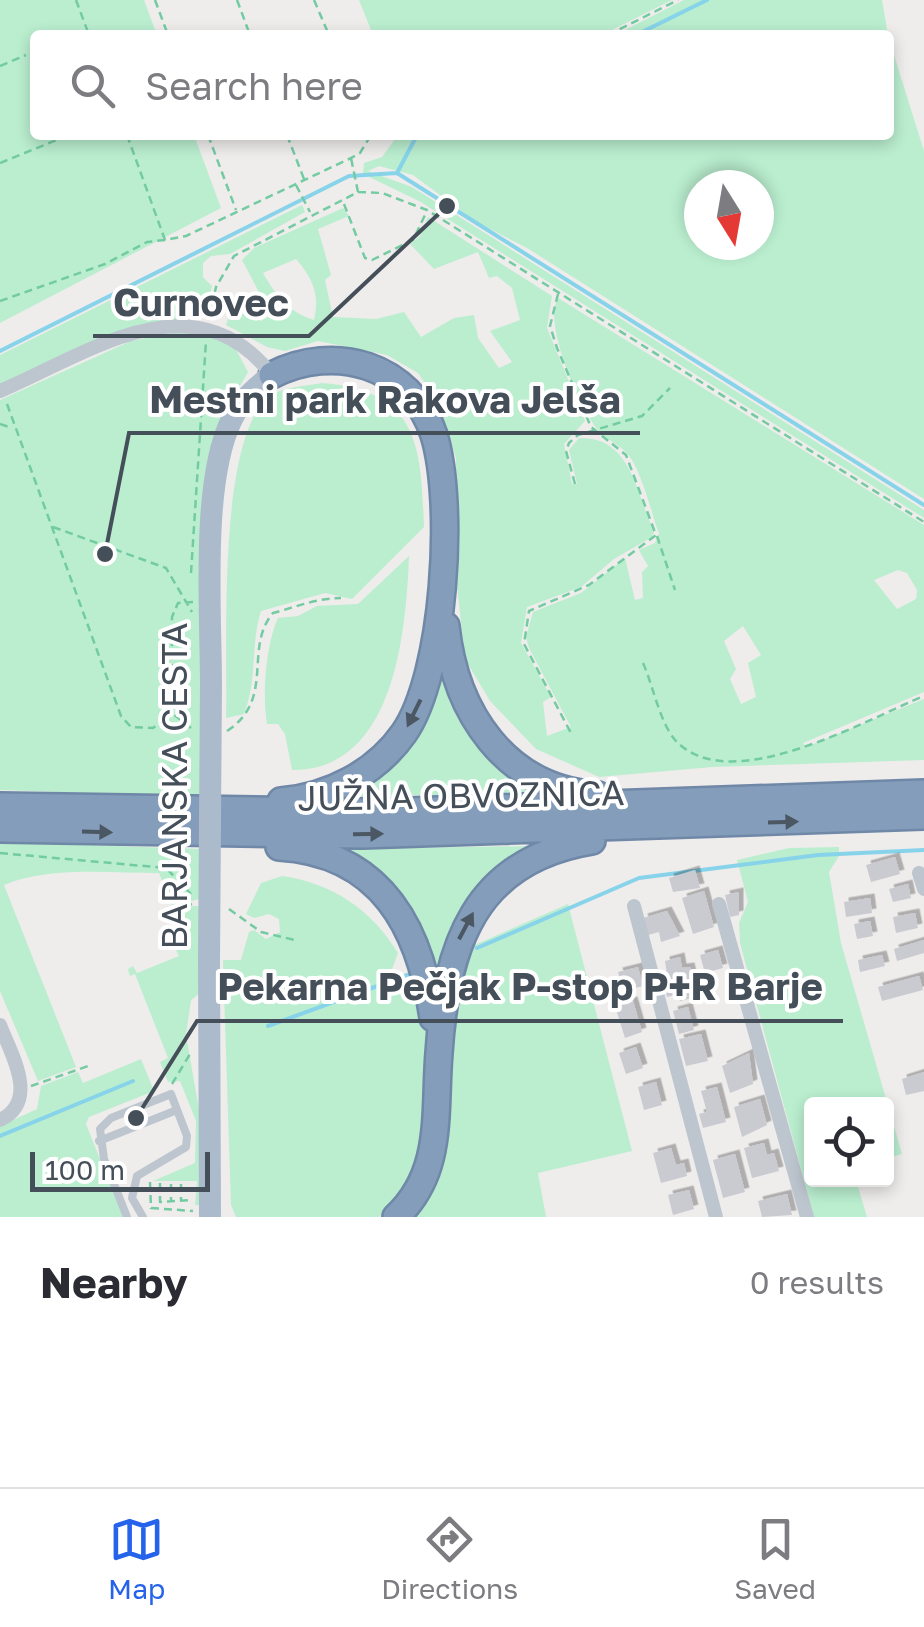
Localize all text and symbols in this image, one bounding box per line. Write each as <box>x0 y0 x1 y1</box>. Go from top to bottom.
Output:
search box <box>30 30 894 140</box>
icon: search <box>65 58 120 113</box>
text: Search here <box>145 63 363 108</box>
north arrow <box>684 170 774 260</box>
callout: Curnovec <box>93 268 309 336</box>
text: Curnovec <box>113 279 289 324</box>
callout: Mestni park Rakova Jelša <box>129 365 640 433</box>
text: Mestni park Rakova Jelša <box>149 376 621 421</box>
street label: BARJANSKA CESTA <box>153 622 195 950</box>
one-way arrow <box>406 699 423 728</box>
street label: JUŽNA OBVOZNICA <box>297 771 625 819</box>
one-way arrow <box>768 813 800 829</box>
one-way arrow <box>82 824 114 840</box>
one-way arrow <box>352 826 384 842</box>
one-way arrow <box>458 911 475 940</box>
callout: Pekarna Pečjak P-stop P+R Barje <box>197 953 843 1021</box>
text: Pekarna Pečjak P-stop P+R Barje <box>217 963 823 1009</box>
map controls <box>804 1097 894 1187</box>
button: locate <box>804 1097 894 1187</box>
scale bar <box>30 1147 210 1192</box>
text: 100 m <box>45 1153 125 1186</box>
text: Nearby <box>40 1257 188 1307</box>
text: 0 results <box>750 1263 884 1301</box>
tab: Map <box>108 1512 165 1605</box>
tab: Directions <box>381 1512 518 1605</box>
tab: Saved <box>734 1512 816 1605</box>

